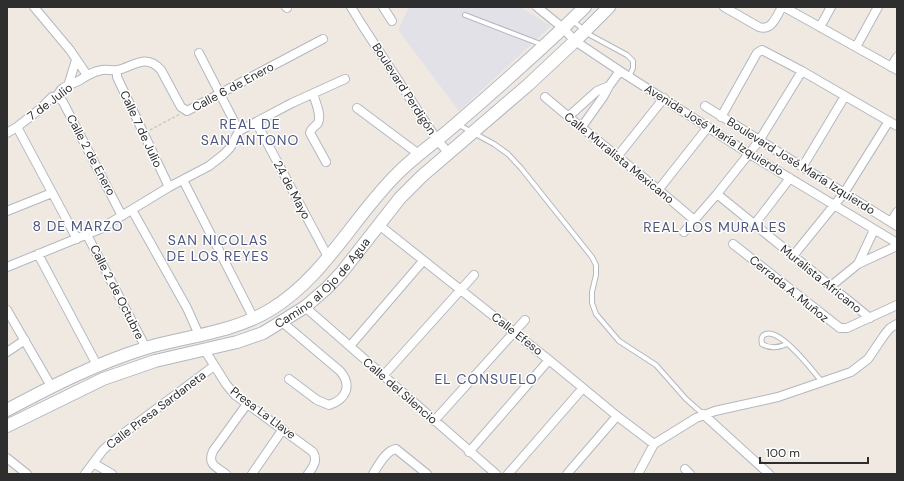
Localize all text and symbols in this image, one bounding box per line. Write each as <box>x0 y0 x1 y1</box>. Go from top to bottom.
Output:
street label: Boulevard Perdigón <box>368 40 440 138</box>
street label: Calle 6 de Enero <box>189 59 277 115</box>
street label: 7 de Julio <box>24 80 76 124</box>
street label: Avenida José María Izquierdo <box>641 81 787 179</box>
street label: Calle 7 de Julio <box>116 88 166 170</box>
street label: Calle Muralista Mexicano <box>561 109 677 207</box>
street label: Calle 2 de Enero <box>63 112 119 198</box>
street label: Boulevard José María Izquierdo <box>724 114 878 218</box>
district label: REAL DE SAN ANTONO <box>201 115 299 149</box>
street label: 24 de Mayo <box>270 158 314 222</box>
district label: 8 DE MARZO <box>32 217 124 235</box>
district label: REAL LOS MURALES <box>643 218 787 236</box>
district label: SAN NICOLAS DE LOS REYES <box>167 231 269 265</box>
street label: Camino al Ojo de Agua <box>272 235 374 332</box>
street label: Muralista Africano <box>777 241 865 317</box>
street label: Calle 2 de Octubre <box>86 242 148 342</box>
street label: Cerrada A. Muñoz <box>746 252 832 326</box>
street label: Calle Efeso <box>488 309 546 359</box>
street label: Calle del Silencio <box>359 354 441 428</box>
street label: Calle Presa Sardaneta <box>103 367 209 453</box>
district label: EL CONSUELO <box>434 370 538 388</box>
street label: Presa La Llave <box>227 383 299 443</box>
scale bar <box>760 439 868 465</box>
text: 100 m <box>766 445 800 461</box>

